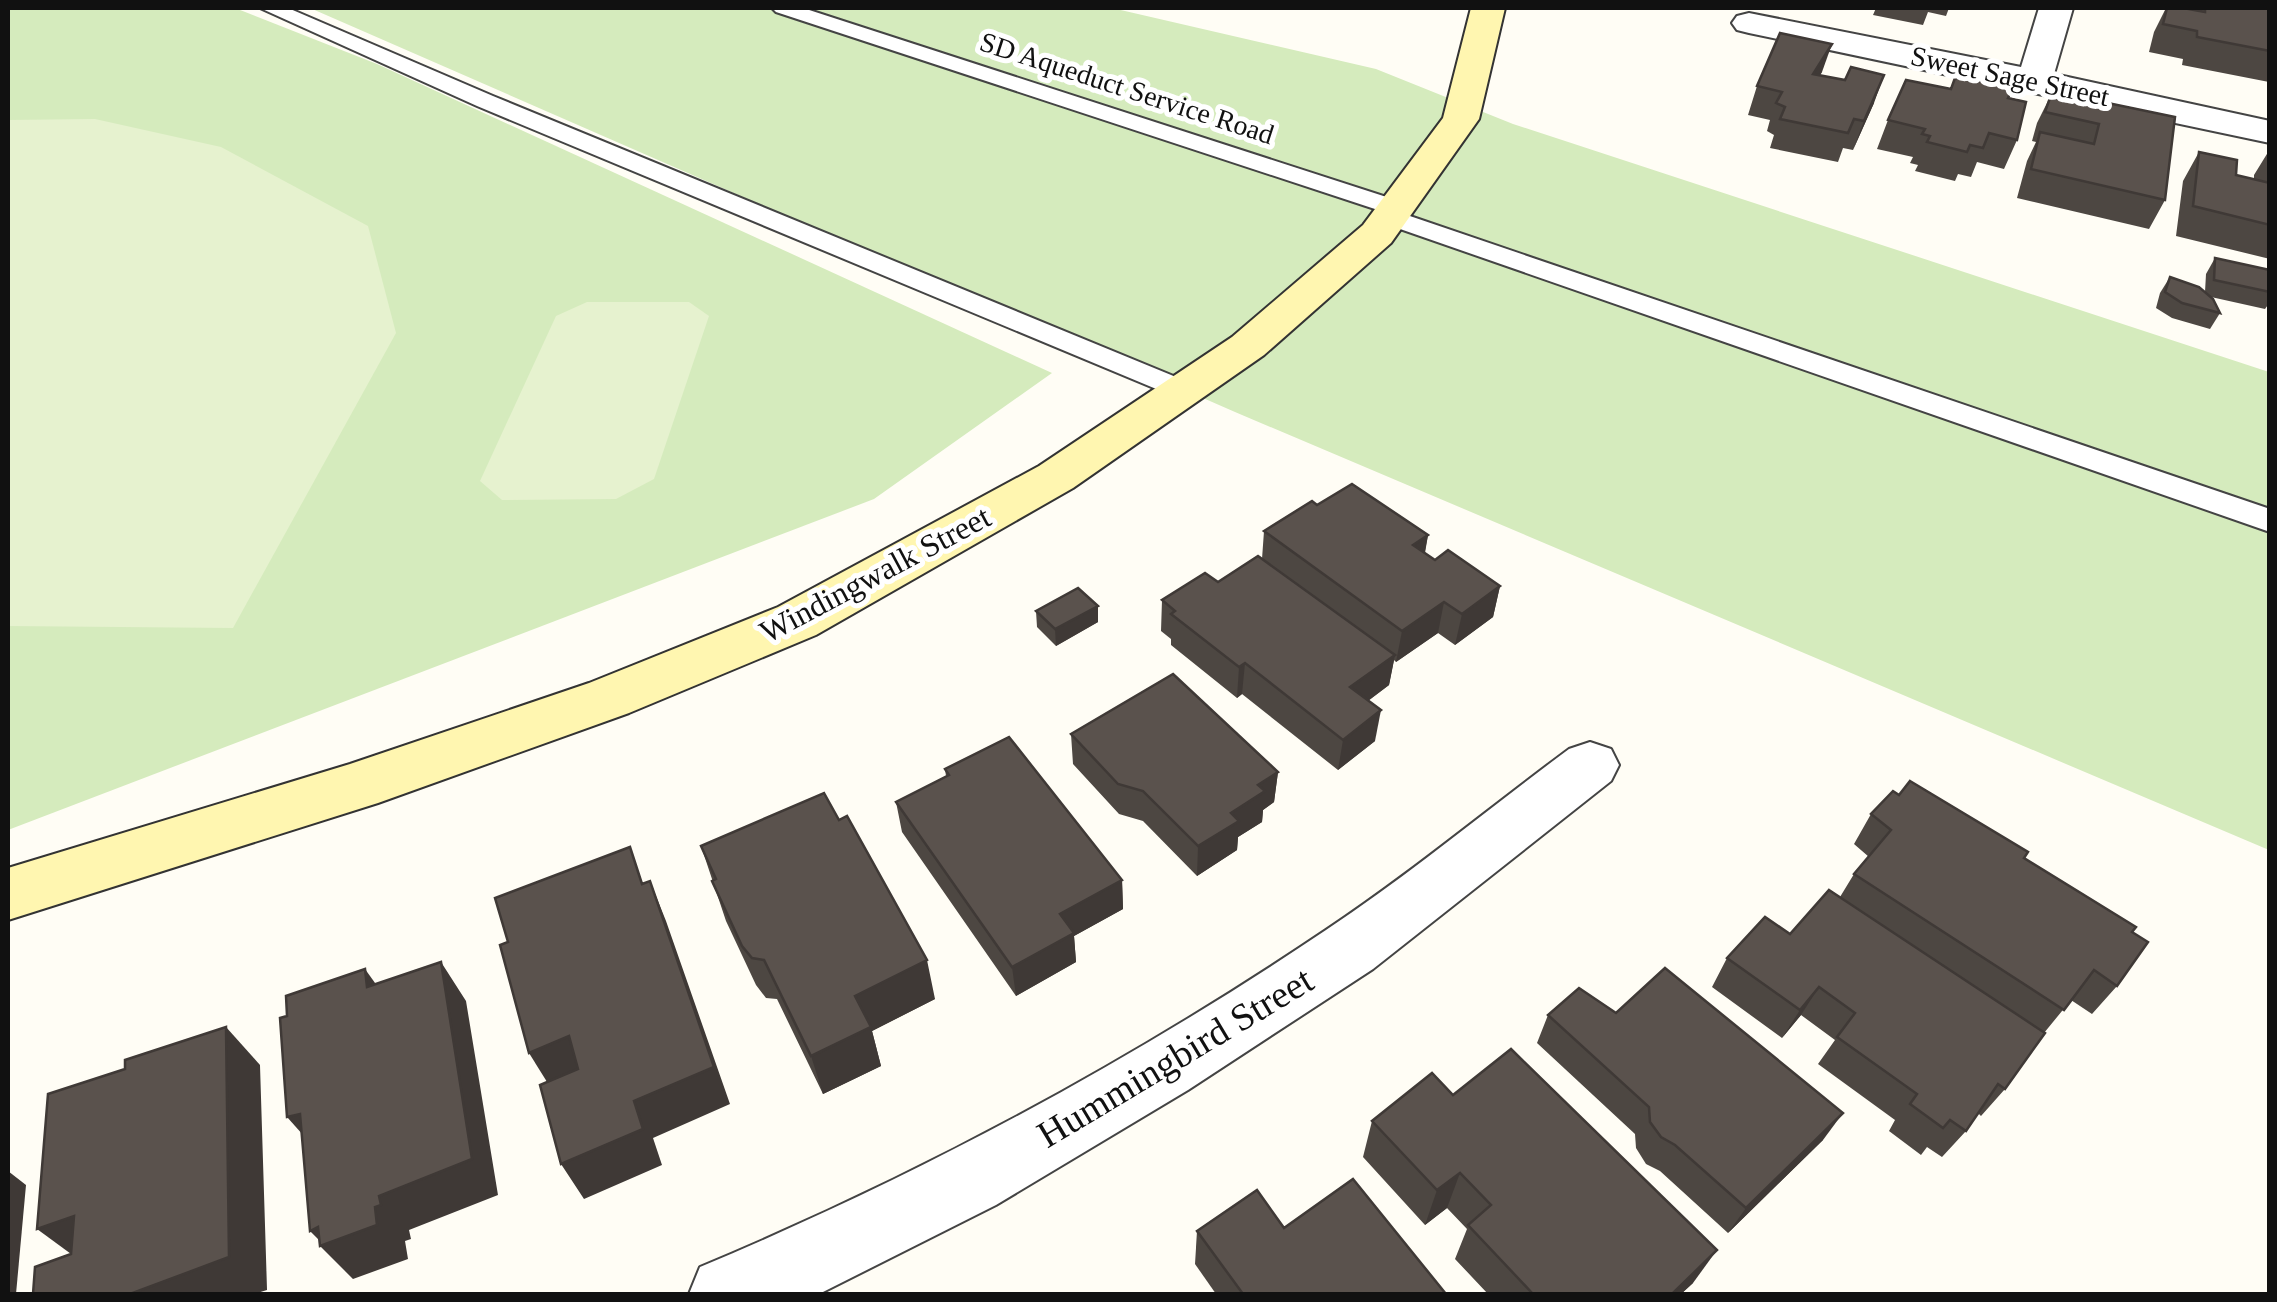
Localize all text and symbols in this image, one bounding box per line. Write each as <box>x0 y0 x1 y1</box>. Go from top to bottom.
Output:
street label: SD Aqueduct Service Road <box>976 26 1278 150</box>
street label: Sweet Sage Street <box>1908 40 2112 112</box>
street label: Windingwalk Street <box>754 498 996 650</box>
street label: Hummingbird Street <box>1030 958 1321 1156</box>

